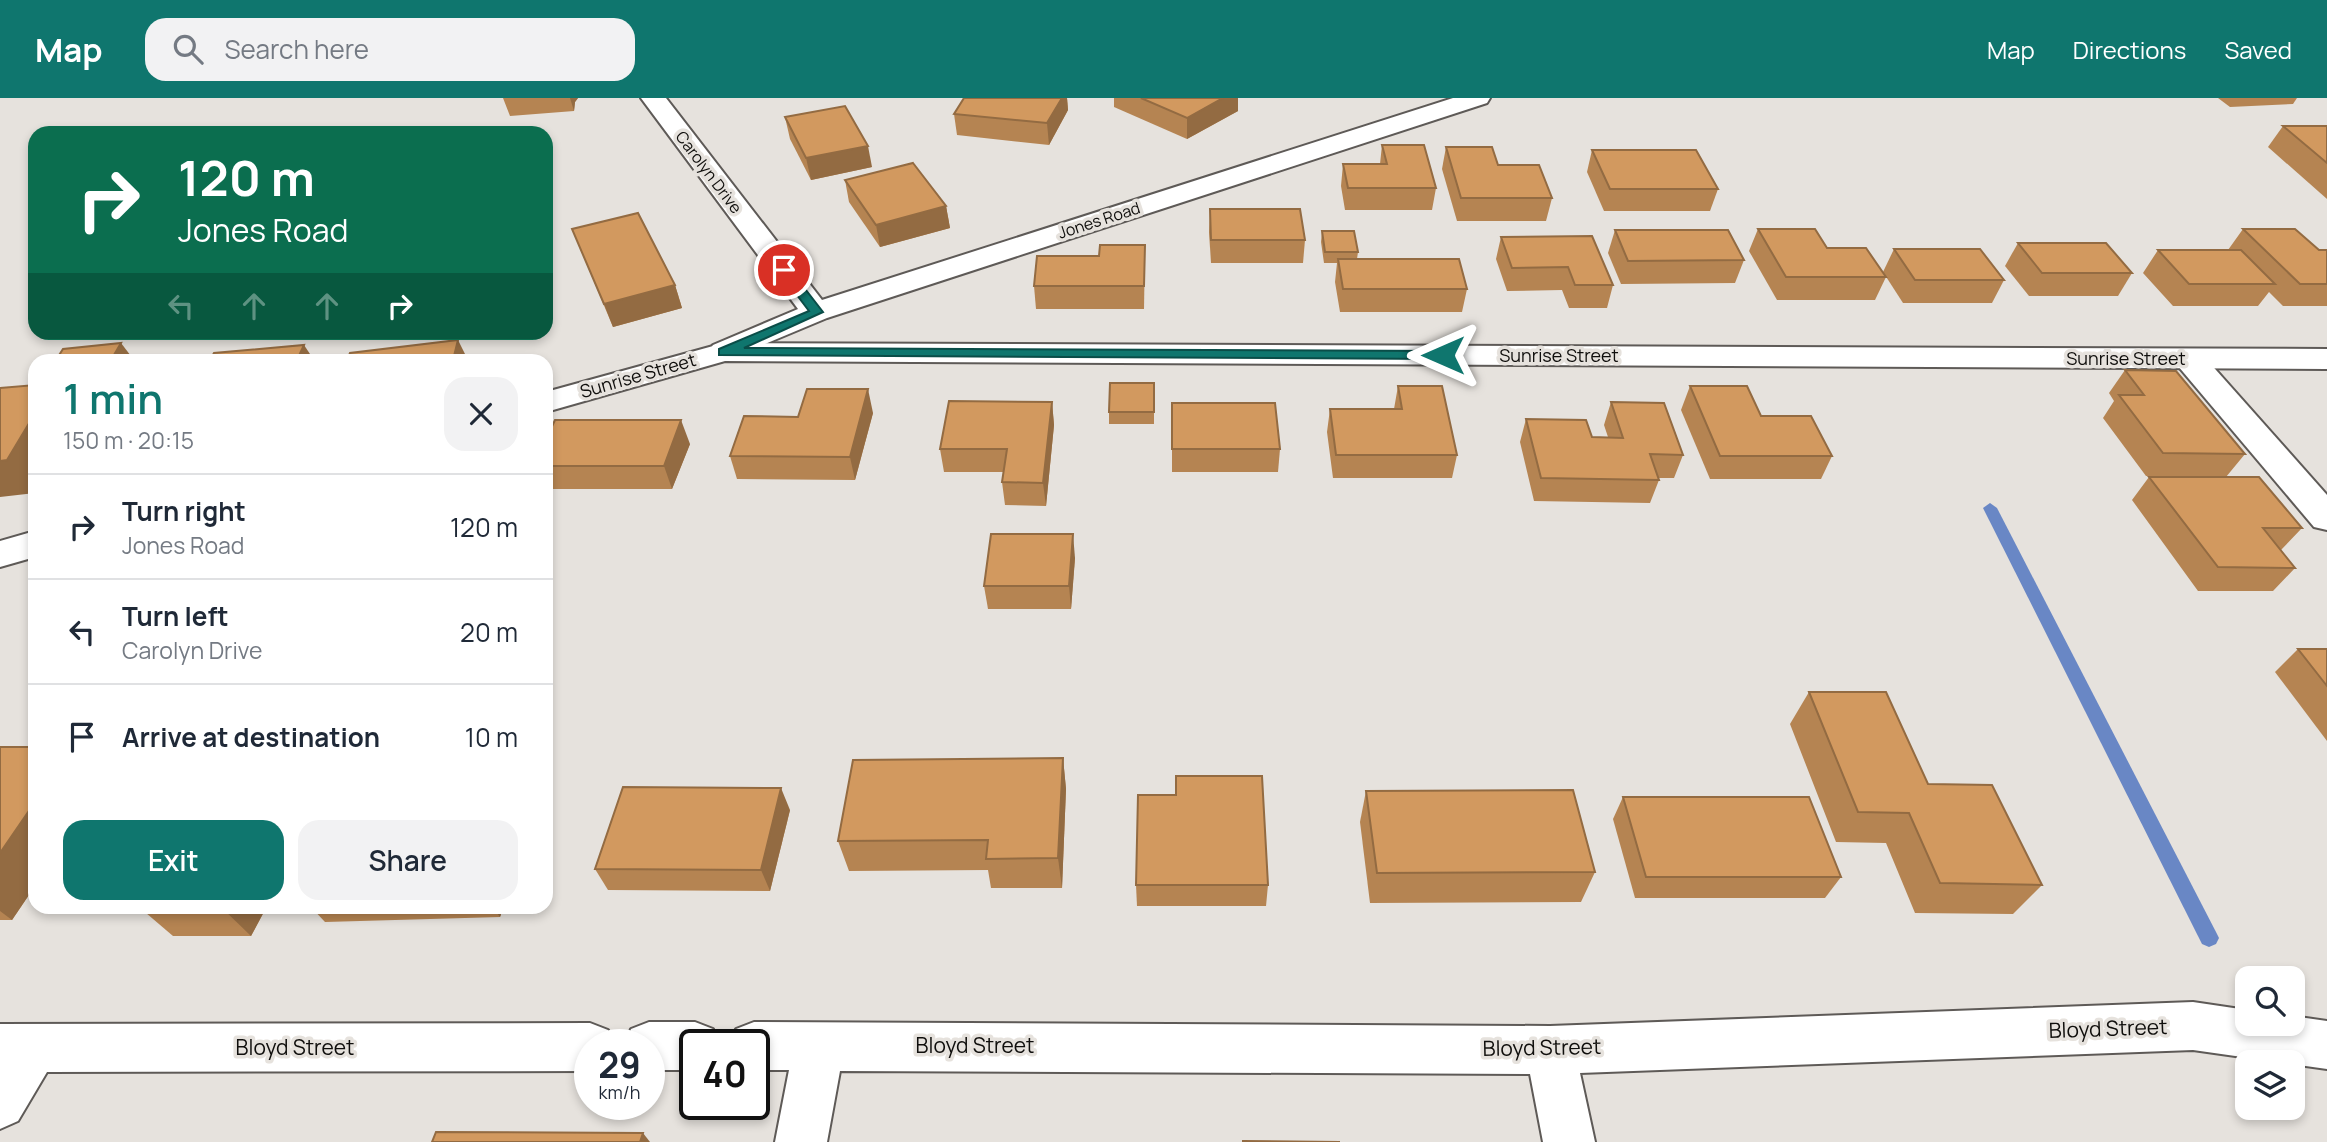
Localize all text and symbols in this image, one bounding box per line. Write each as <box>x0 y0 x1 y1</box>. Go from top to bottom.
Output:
search box <box>145 18 635 81</box>
text: Map <box>35 27 103 72</box>
icon: search <box>169 30 207 68</box>
text: Search here <box>225 31 369 67</box>
text: Map <box>1987 33 2035 66</box>
text: Directions <box>2073 33 2186 66</box>
text: Saved <box>2224 33 2292 66</box>
street label: Carolyn Drive <box>671 126 747 218</box>
text: 120 m <box>178 144 315 211</box>
icon: right <box>63 154 154 245</box>
street label: Jones Road <box>1055 196 1143 244</box>
text: Jones Road <box>178 208 348 252</box>
pin <box>754 240 814 300</box>
icon: arrive <box>765 251 803 289</box>
icon: left <box>162 287 200 325</box>
icon: ahead <box>235 287 273 325</box>
icon: ahead <box>308 287 346 325</box>
icon: right <box>381 287 419 325</box>
position arrow <box>1406 318 1480 392</box>
street label: Sunrise Street <box>1499 343 1619 367</box>
street label: Sunrise Street <box>2066 346 2186 370</box>
street label: Sunrise Street <box>577 347 699 403</box>
text: 1 min <box>63 369 163 427</box>
button: close <box>444 377 518 451</box>
text: 150 m · 20:15 <box>63 424 194 456</box>
text: Turn right <box>122 493 246 529</box>
icon: right <box>63 508 101 546</box>
text: 120 m <box>450 509 518 545</box>
text: Jones Road <box>122 529 244 561</box>
text: Turn left <box>122 598 229 634</box>
icon: left <box>63 613 101 651</box>
text: 20 m <box>460 614 518 650</box>
text: Carolyn Drive <box>122 634 262 666</box>
icon: arrive <box>63 718 101 756</box>
text: Arrive at destination <box>122 719 380 755</box>
text: 10 m <box>465 719 518 755</box>
button: Exit <box>63 820 284 900</box>
button: Share <box>298 820 518 900</box>
map controls <box>2235 966 2305 1120</box>
button: search <box>2235 966 2305 1036</box>
street label: Bloyd Street <box>2048 1012 2168 1044</box>
speed limit sign: 40 <box>679 1029 770 1120</box>
street label: Bloyd Street <box>916 1031 1034 1059</box>
street label: Bloyd Street <box>1482 1032 1602 1062</box>
street label: Bloyd Street <box>236 1033 354 1061</box>
text: 29 <box>598 1041 641 1089</box>
button: layers <box>2235 1050 2305 1120</box>
text: km/h <box>599 1080 640 1104</box>

